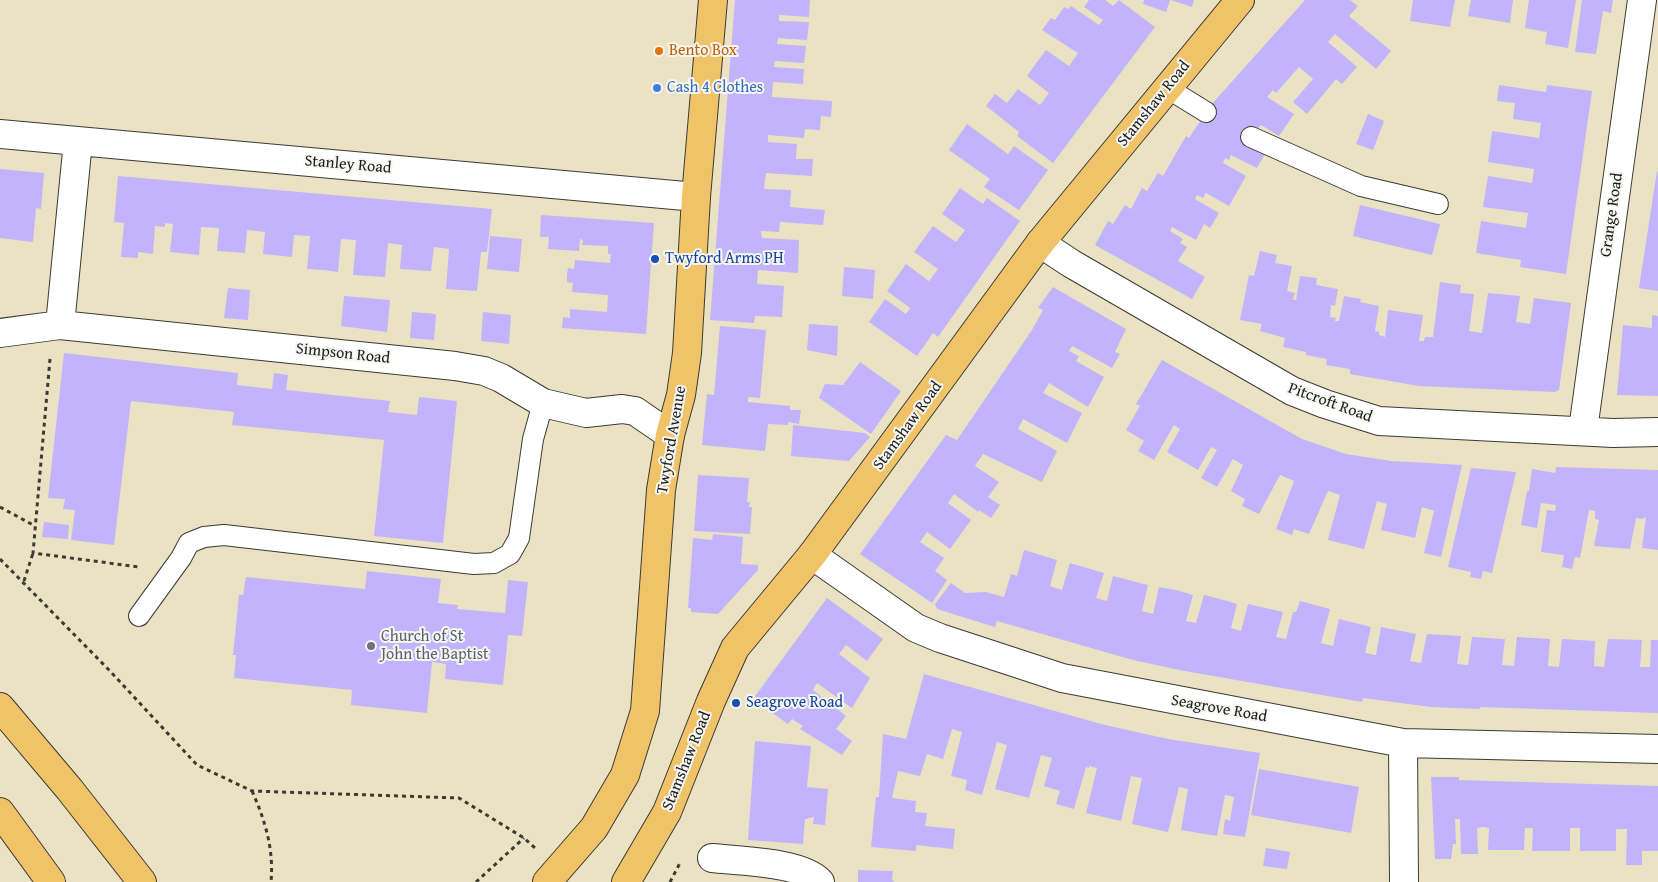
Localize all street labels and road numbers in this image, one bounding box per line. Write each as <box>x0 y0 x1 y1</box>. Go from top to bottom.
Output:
street label: Stamshaw Road <box>1113 57 1195 151</box>
street label: Stanley Road <box>304 152 392 178</box>
street label: Grange Road <box>1597 172 1627 258</box>
street label: Simpson Road <box>295 340 391 368</box>
street label: Stamshaw Road <box>869 378 947 474</box>
street label: Pitcroft Road <box>1285 379 1375 427</box>
street label: Twyford Avenue <box>653 385 691 495</box>
street label: Seagrove Road <box>1170 691 1268 727</box>
street label: Stamshaw Road <box>658 709 716 813</box>

